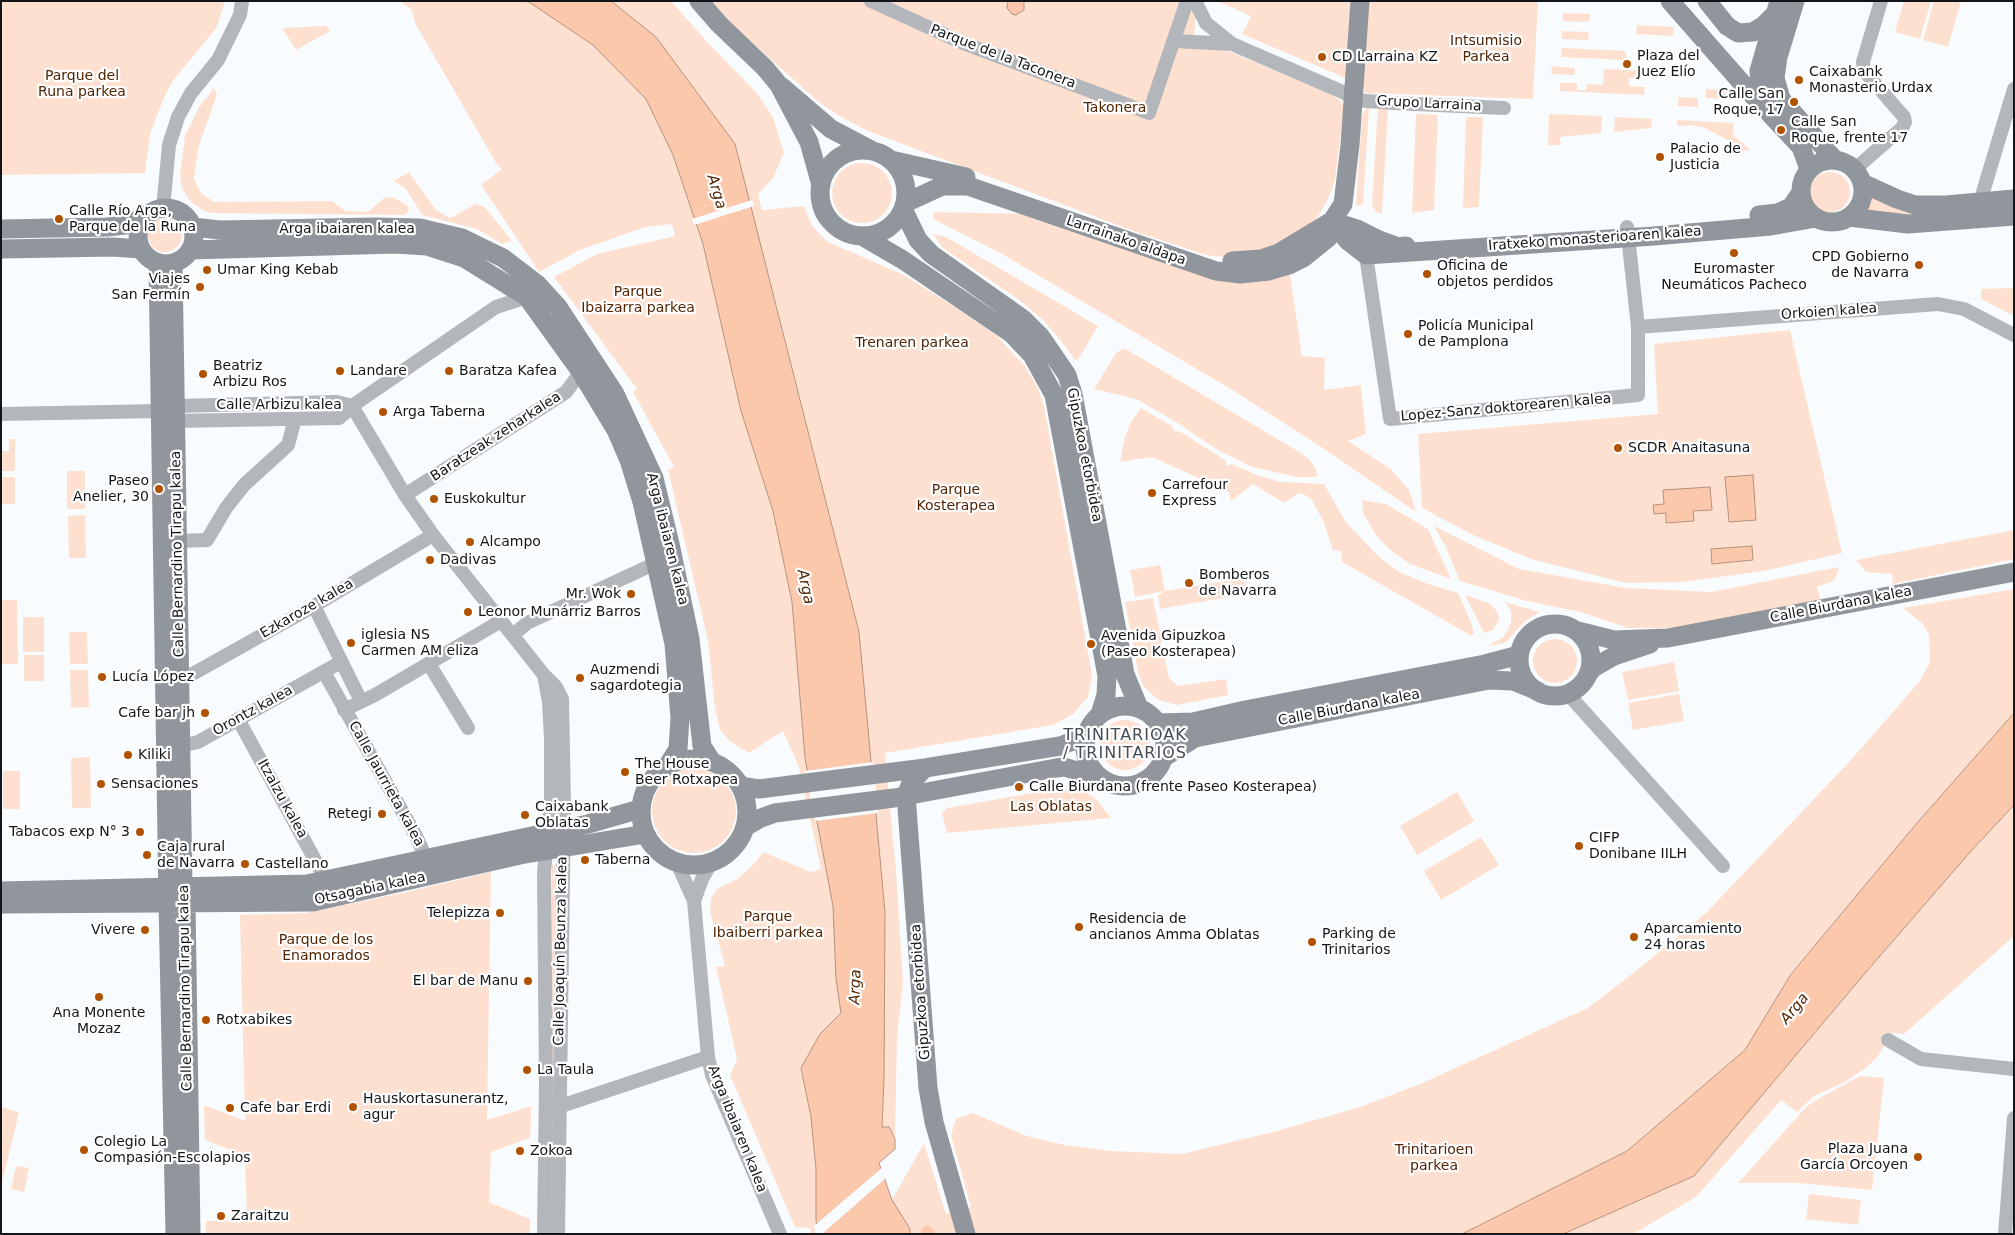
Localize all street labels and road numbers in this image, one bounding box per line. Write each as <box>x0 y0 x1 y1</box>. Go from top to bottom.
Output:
street label: Parque de la Taconera <box>928 21 1078 93</box>
street label: Grupo Larraina <box>1376 93 1482 115</box>
street label: Larrainako aldapa <box>1064 213 1188 269</box>
street label: Arga ibaiaren kalea <box>279 221 415 237</box>
street label: Iratxeko monasterioaren kalea <box>1488 223 1702 255</box>
street label: Orkoien kalea <box>1780 300 1878 324</box>
street label: Gipuzkoa etorbidea <box>1063 386 1105 524</box>
street label: Baratzeak zeharkalea <box>428 389 564 485</box>
street label: Lopez-Sanz doktorearen kalea <box>1400 390 1612 426</box>
street label: Calle Arbizu kalea <box>216 397 342 413</box>
street label: Calle Bernardino Tirapu kalea <box>168 451 188 657</box>
street label: Arga ibaiaren kalea <box>642 471 692 607</box>
street label: Ezkaroze kalea <box>258 576 356 642</box>
street label: Calle Biurdana kalea <box>1769 583 1913 627</box>
street label: Orontz kalea <box>210 682 296 740</box>
street label: Calle Biurdana kalea <box>1277 686 1421 730</box>
street label: Calle Jaurrieta kalea <box>345 718 427 850</box>
street label: Itzalzu kalea <box>253 757 311 841</box>
street label: Calle Joaquín Beunza kalea <box>551 856 571 1046</box>
street label: Otsagabia kalea <box>313 869 427 909</box>
street label: Calle Bernardino Tirapu kalea <box>176 885 196 1091</box>
street label: Gipuzkoa etorbidea <box>908 923 934 1061</box>
street label: Arga ibaiaren kalea <box>704 1063 770 1195</box>

